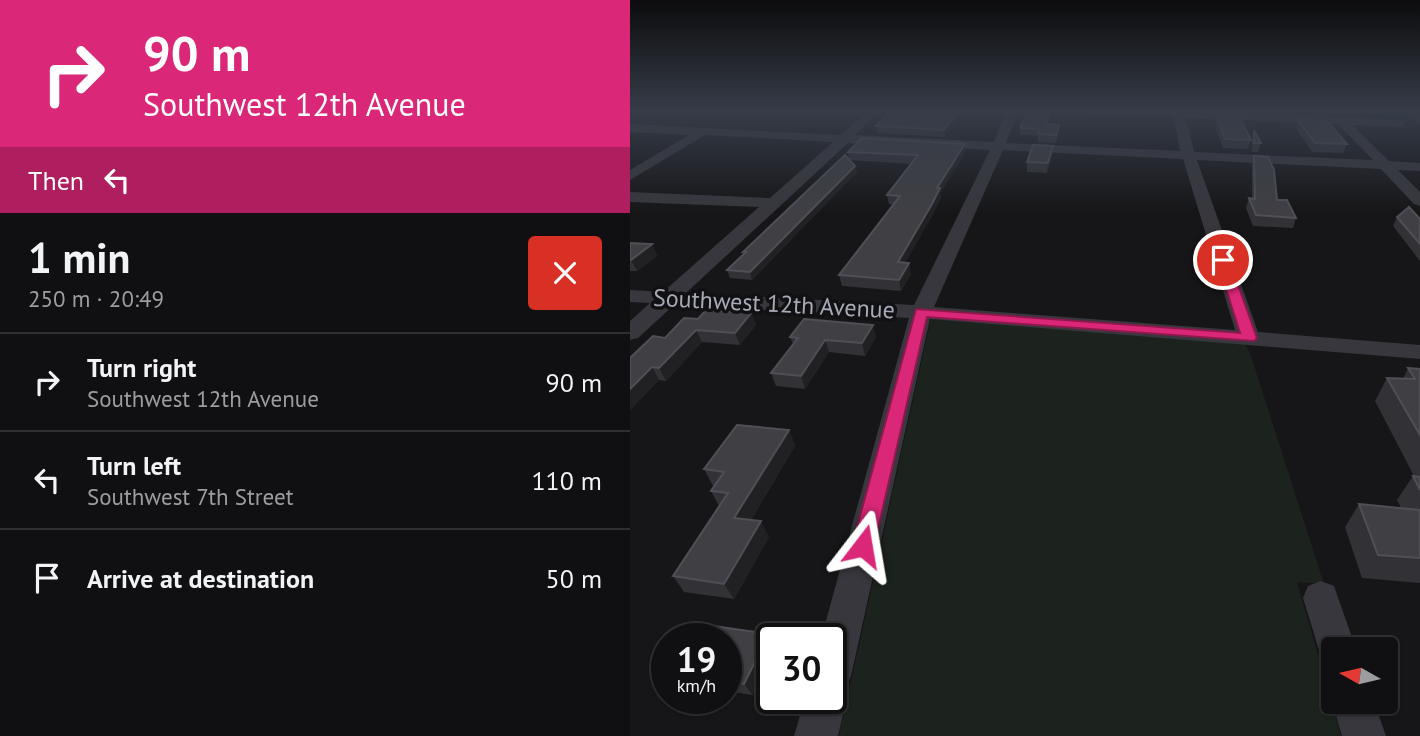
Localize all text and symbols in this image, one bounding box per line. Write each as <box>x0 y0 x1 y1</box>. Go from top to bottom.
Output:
text: 90 m <box>143 21 250 85</box>
icon: right <box>28 28 119 119</box>
text: Southwest 12th Avenue <box>143 83 466 125</box>
icon: left <box>98 161 136 199</box>
text: Then <box>28 164 84 197</box>
text: 1 min <box>28 230 130 285</box>
pin <box>1193 230 1253 290</box>
button: close <box>528 236 602 310</box>
icon: arrive <box>1204 241 1242 279</box>
street label: Southwest 12th Avenue <box>652 282 896 325</box>
text: 250 m · 20:49 <box>28 284 164 313</box>
text: Turn right <box>87 351 196 384</box>
icon: right <box>28 363 66 401</box>
text: 90 m <box>546 366 602 399</box>
text: Southwest 12th Avenue <box>87 384 319 413</box>
text: Turn left <box>87 449 181 482</box>
icon: left <box>28 461 66 499</box>
text: 110 m <box>531 464 602 497</box>
text: Southwest 7th Street <box>87 482 294 511</box>
position arrow <box>826 509 900 583</box>
icon: arrive <box>28 559 66 597</box>
text: Arrive at destination <box>87 562 314 595</box>
text: 50 m <box>546 562 602 595</box>
speed limit sign: 30 <box>756 623 847 714</box>
text: 19 <box>677 636 716 682</box>
north arrow <box>1321 637 1398 714</box>
map controls <box>1321 637 1398 714</box>
text: km/h <box>677 674 716 697</box>

